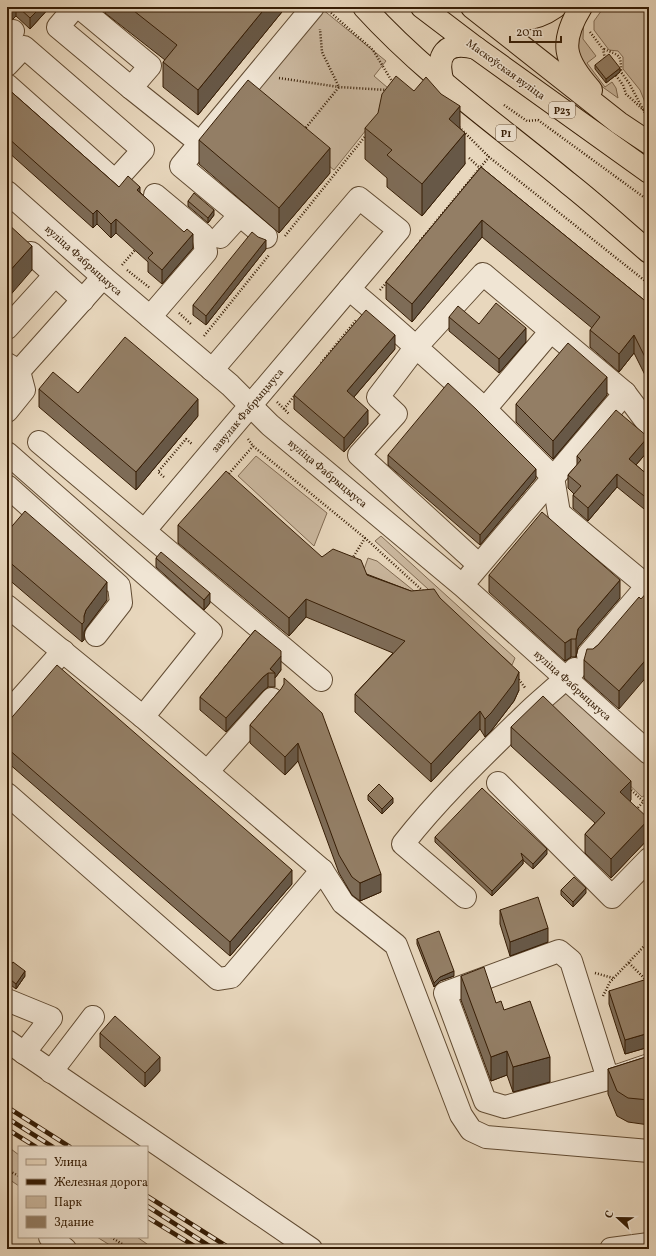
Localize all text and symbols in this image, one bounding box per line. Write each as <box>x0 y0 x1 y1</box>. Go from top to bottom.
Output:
scale bar <box>510 18 561 44</box>
text: 20 m <box>516 25 543 41</box>
street label: Маскоўская вуліца <box>462 36 548 104</box>
road number: Р23 <box>549 102 575 118</box>
road number: Р1 <box>496 125 516 141</box>
street label: вуліца Фабрыцыуса <box>41 222 125 300</box>
street label: завулак Фабрыцыуса <box>209 365 288 456</box>
street label: вуліца Фабрыцыуса <box>284 436 370 512</box>
street label: вуліца Фабрыцыуса <box>530 647 614 725</box>
legend <box>18 1146 148 1238</box>
text: Улица <box>54 1155 87 1171</box>
text: Железная дорога <box>54 1175 148 1191</box>
text: Парк <box>54 1195 82 1211</box>
north arrow <box>598 1198 638 1238</box>
text: С <box>602 1209 618 1221</box>
text: Здание <box>54 1215 94 1231</box>

